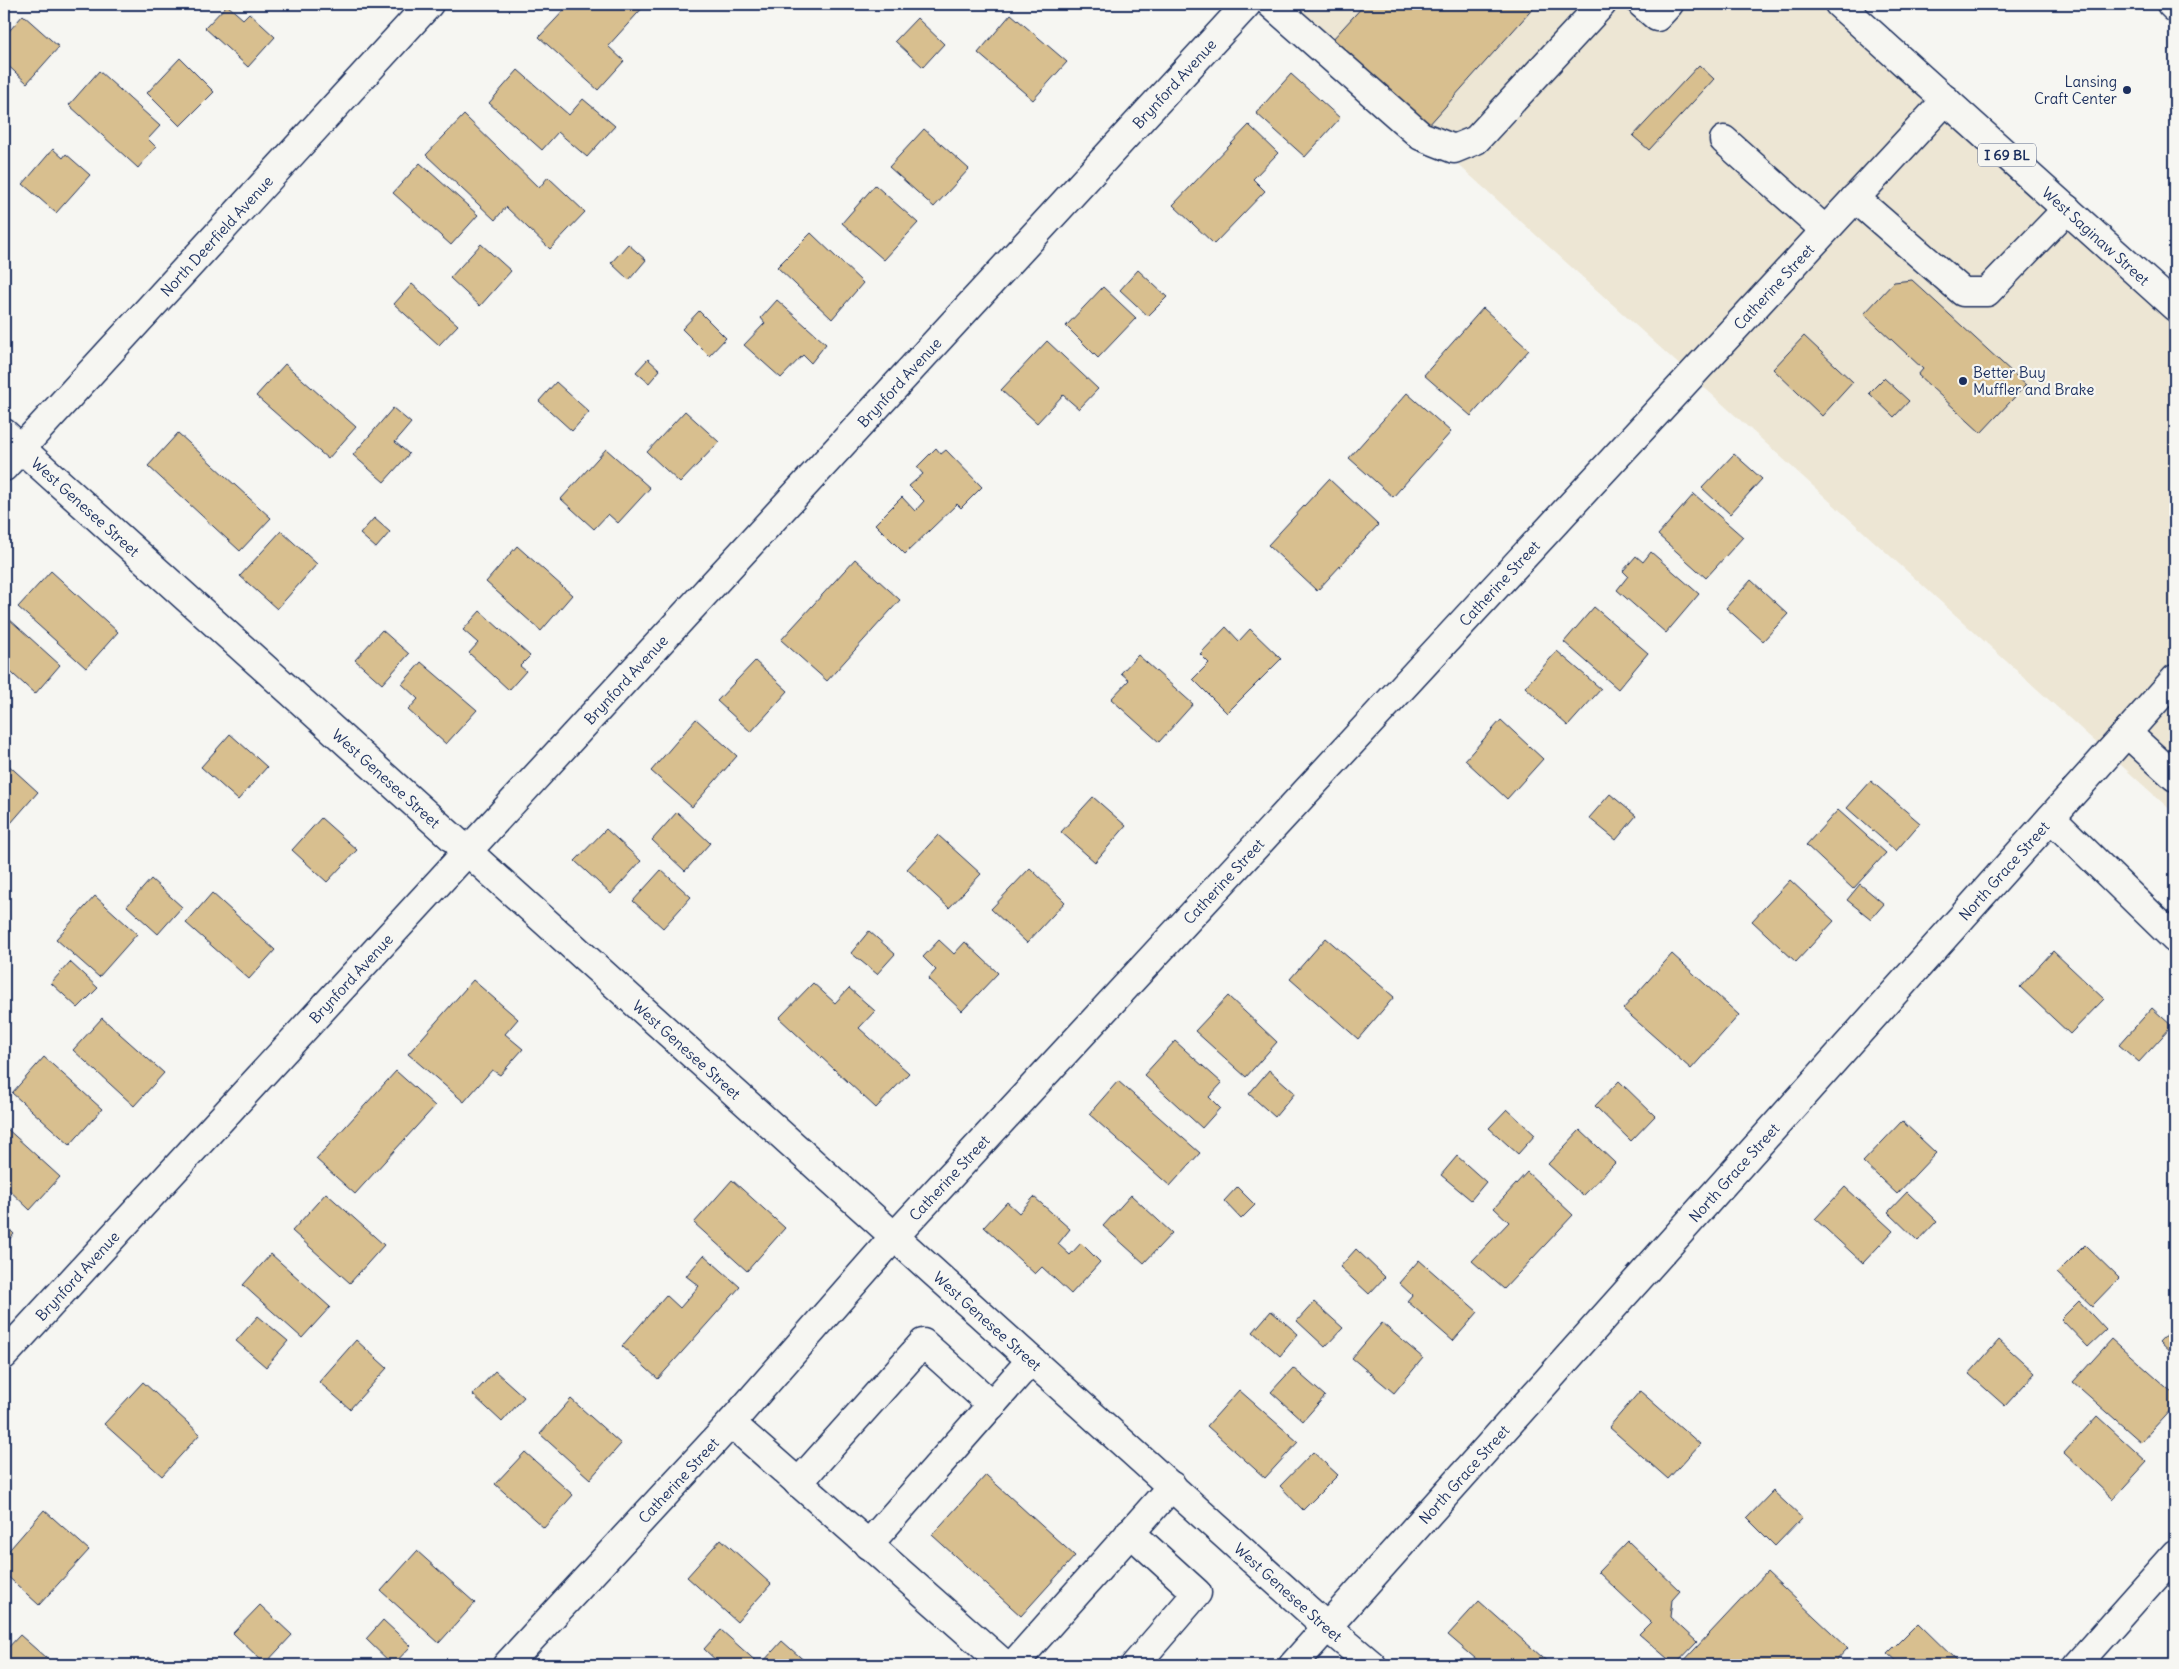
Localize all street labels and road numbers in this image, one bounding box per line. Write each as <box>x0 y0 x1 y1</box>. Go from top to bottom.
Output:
street label: Brynford Avenue <box>1128 35 1220 132</box>
road number: I 69 BL <box>1978 144 2036 166</box>
street label: North Deerfield Avenue <box>156 171 277 300</box>
street label: West Saginaw Street <box>2038 182 2154 289</box>
street label: Catherine Street <box>1729 240 1818 333</box>
street label: Brynford Avenue <box>853 333 945 431</box>
street label: West Genesee Street <box>28 453 144 560</box>
street label: Catherine Street <box>1455 536 1543 630</box>
street label: Brynford Avenue <box>580 631 671 728</box>
street label: West Genesee Street <box>328 724 444 832</box>
street label: North Grace Street <box>1954 817 2053 924</box>
street label: Catherine Street <box>1179 834 1268 928</box>
street label: Brynford Avenue <box>305 929 397 1027</box>
street label: West Genesee Street <box>629 996 745 1103</box>
street label: North Grace Street <box>1684 1119 1783 1226</box>
street label: Catherine Street <box>905 1131 993 1224</box>
street label: Brynford Avenue <box>31 1227 123 1324</box>
street label: West Genesee Street <box>930 1267 1046 1374</box>
street label: North Grace Street <box>1414 1421 1513 1528</box>
street label: Catherine Street <box>634 1433 723 1527</box>
street label: West Genesee Street <box>1230 1538 1346 1646</box>

